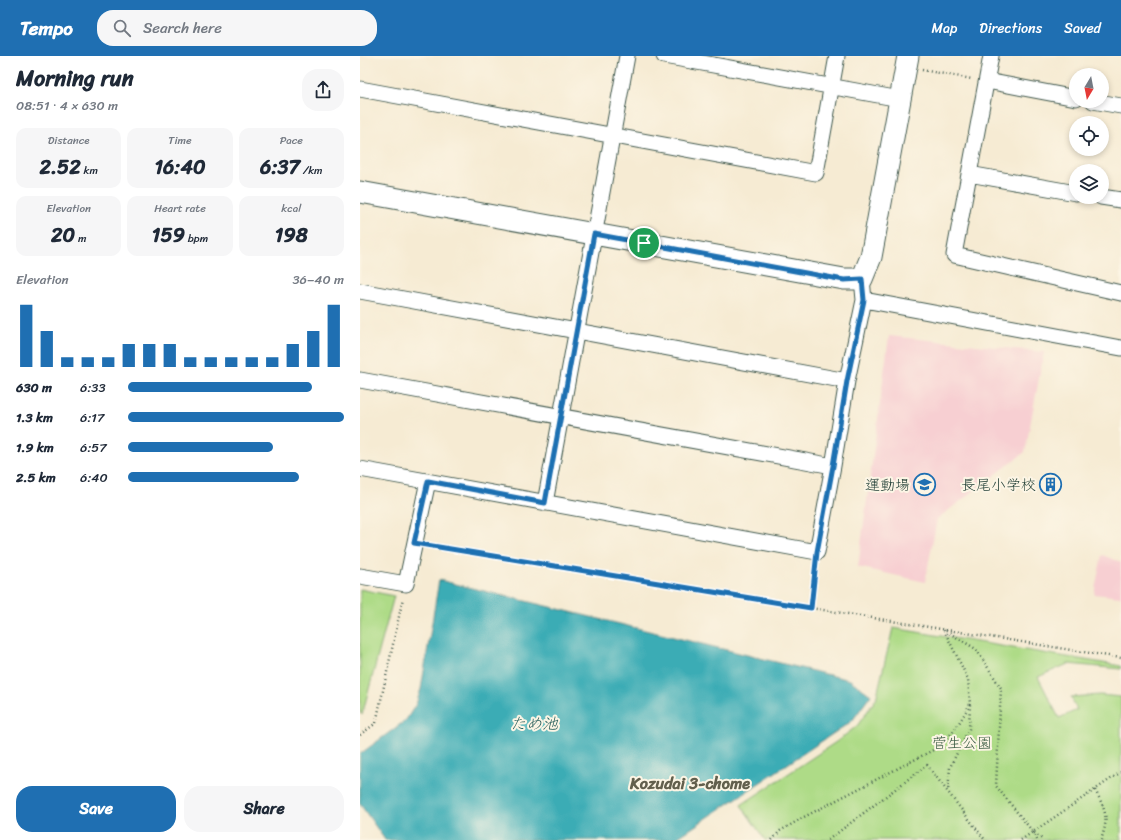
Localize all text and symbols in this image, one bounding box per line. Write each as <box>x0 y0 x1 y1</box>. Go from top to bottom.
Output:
search box <box>97 10 377 46</box>
text: Tempo <box>20 12 73 45</box>
text: Search here <box>143 15 222 41</box>
text: Map <box>931 16 957 41</box>
text: Directions <box>979 16 1042 41</box>
text: Saved <box>1064 16 1101 41</box>
icon: search <box>111 17 133 39</box>
text: Morning run <box>16 59 134 98</box>
north arrow <box>1069 68 1109 108</box>
map controls <box>1069 68 1109 204</box>
button: share <box>302 69 344 111</box>
text: 08:51 · 4 × 630 m <box>16 94 118 117</box>
button: locate <box>1069 116 1109 156</box>
text: Distance <box>48 131 90 150</box>
text: Time <box>168 131 192 150</box>
text: Pace <box>280 131 303 150</box>
text: 2.52 <box>39 150 81 185</box>
text: 16:40 <box>154 150 206 185</box>
text: 6:37 <box>260 150 300 185</box>
text: km <box>81 161 98 180</box>
text: /km <box>300 161 323 180</box>
button: layers <box>1069 164 1109 204</box>
text: Elevation <box>46 199 91 218</box>
text: Heart rate <box>154 199 206 218</box>
text: kcal <box>281 199 301 218</box>
text: 20 <box>51 218 75 253</box>
text: 159 <box>152 218 185 253</box>
text: 198 <box>275 218 308 253</box>
pin <box>627 226 661 260</box>
text: m <box>75 229 86 248</box>
text: bpm <box>185 229 208 248</box>
icon: arrive <box>633 232 655 254</box>
text: Elevation <box>16 268 69 291</box>
text: 36–40 m <box>292 268 344 291</box>
text: 630 m <box>16 376 52 399</box>
text: 6:33 <box>80 376 106 399</box>
text: 1.3 km <box>16 406 53 429</box>
text: 6:17 <box>80 406 104 429</box>
text: 1.9 km <box>16 436 54 459</box>
text: 6:57 <box>80 436 107 459</box>
text: 2.5 km <box>16 466 56 489</box>
text: 6:40 <box>80 466 108 489</box>
place label: 運動場 <box>865 472 910 498</box>
school or university icon: 運動場 <box>912 472 938 498</box>
place label: 長尾小学校 <box>961 472 1036 498</box>
building icon: 長尾小学校 <box>1038 472 1064 498</box>
water label: ため池 <box>510 709 559 738</box>
park label: 菅生公園 <box>932 730 992 756</box>
district label: Kozudai 3-chome <box>629 769 750 798</box>
button: Save <box>16 786 176 832</box>
button: Share <box>184 786 344 832</box>

